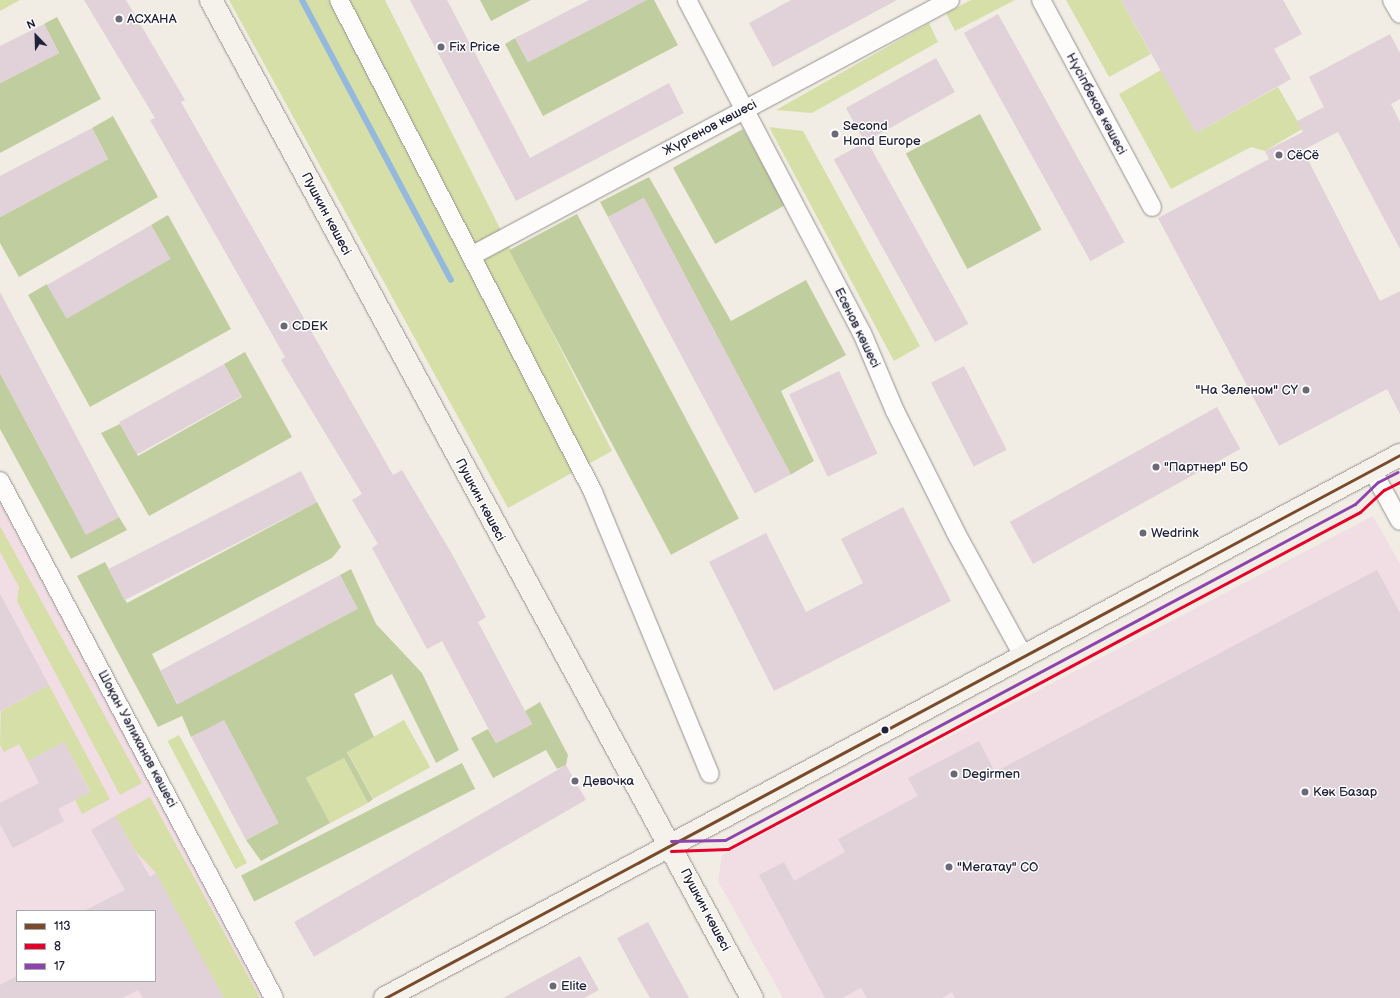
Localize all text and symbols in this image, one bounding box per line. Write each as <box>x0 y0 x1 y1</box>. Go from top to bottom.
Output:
place label: ACXAHA <box>127 11 177 27</box>
marker: ACXAHA <box>114 14 124 24</box>
north arrow <box>16 16 56 56</box>
text: N <box>25 17 37 32</box>
place label: Fix Price <box>449 39 500 55</box>
marker: Fix Price <box>436 42 446 52</box>
street label: Нүсіпбеков көшесі <box>1063 50 1129 158</box>
street label: Жүргенов көшесі <box>660 97 760 159</box>
place label: Second Hand Europe <box>843 119 921 150</box>
marker: Second Hand Europe <box>830 129 840 139</box>
place label: СёСё <box>1287 147 1319 163</box>
marker: СёСё <box>1274 150 1284 160</box>
street label: Пушкин көшесі <box>298 170 354 258</box>
street label: Есенов көшесі <box>831 285 883 371</box>
place label: CDEK <box>292 318 328 334</box>
marker: CDEK <box>279 321 289 331</box>
place label: "На Зеленом" СҮ <box>1195 382 1298 398</box>
marker: "На Зеленом" СҮ <box>1301 385 1311 395</box>
street label: Пушкин көшесі <box>452 456 508 544</box>
place label: "Партнер" БО <box>1164 459 1248 475</box>
marker: "Партнер" БО <box>1151 462 1161 472</box>
place label: Wedrink <box>1151 525 1199 541</box>
marker: Wedrink <box>1138 528 1148 538</box>
street label: Шоқан Уәлиханов көшесі <box>94 668 180 810</box>
unlabelled marker <box>880 725 890 735</box>
place label: Degirmen <box>962 766 1020 782</box>
marker: Degirmen <box>949 769 959 779</box>
place label: Девочка <box>583 773 634 789</box>
marker: Девочка <box>570 776 580 786</box>
place label: Көк Базар <box>1313 784 1377 800</box>
marker: Көк Базар <box>1300 787 1310 797</box>
place label: "Мегатау" СО <box>957 859 1038 875</box>
marker: "Мегатау" СО <box>944 862 954 872</box>
street label: Пушкин көшесі <box>677 866 733 954</box>
legend <box>16 910 156 982</box>
text: 113 <box>54 919 71 934</box>
text: 8 <box>54 939 61 954</box>
text: 17 <box>54 959 65 974</box>
place label: Elite <box>561 978 587 994</box>
marker: Elite <box>548 981 558 991</box>

